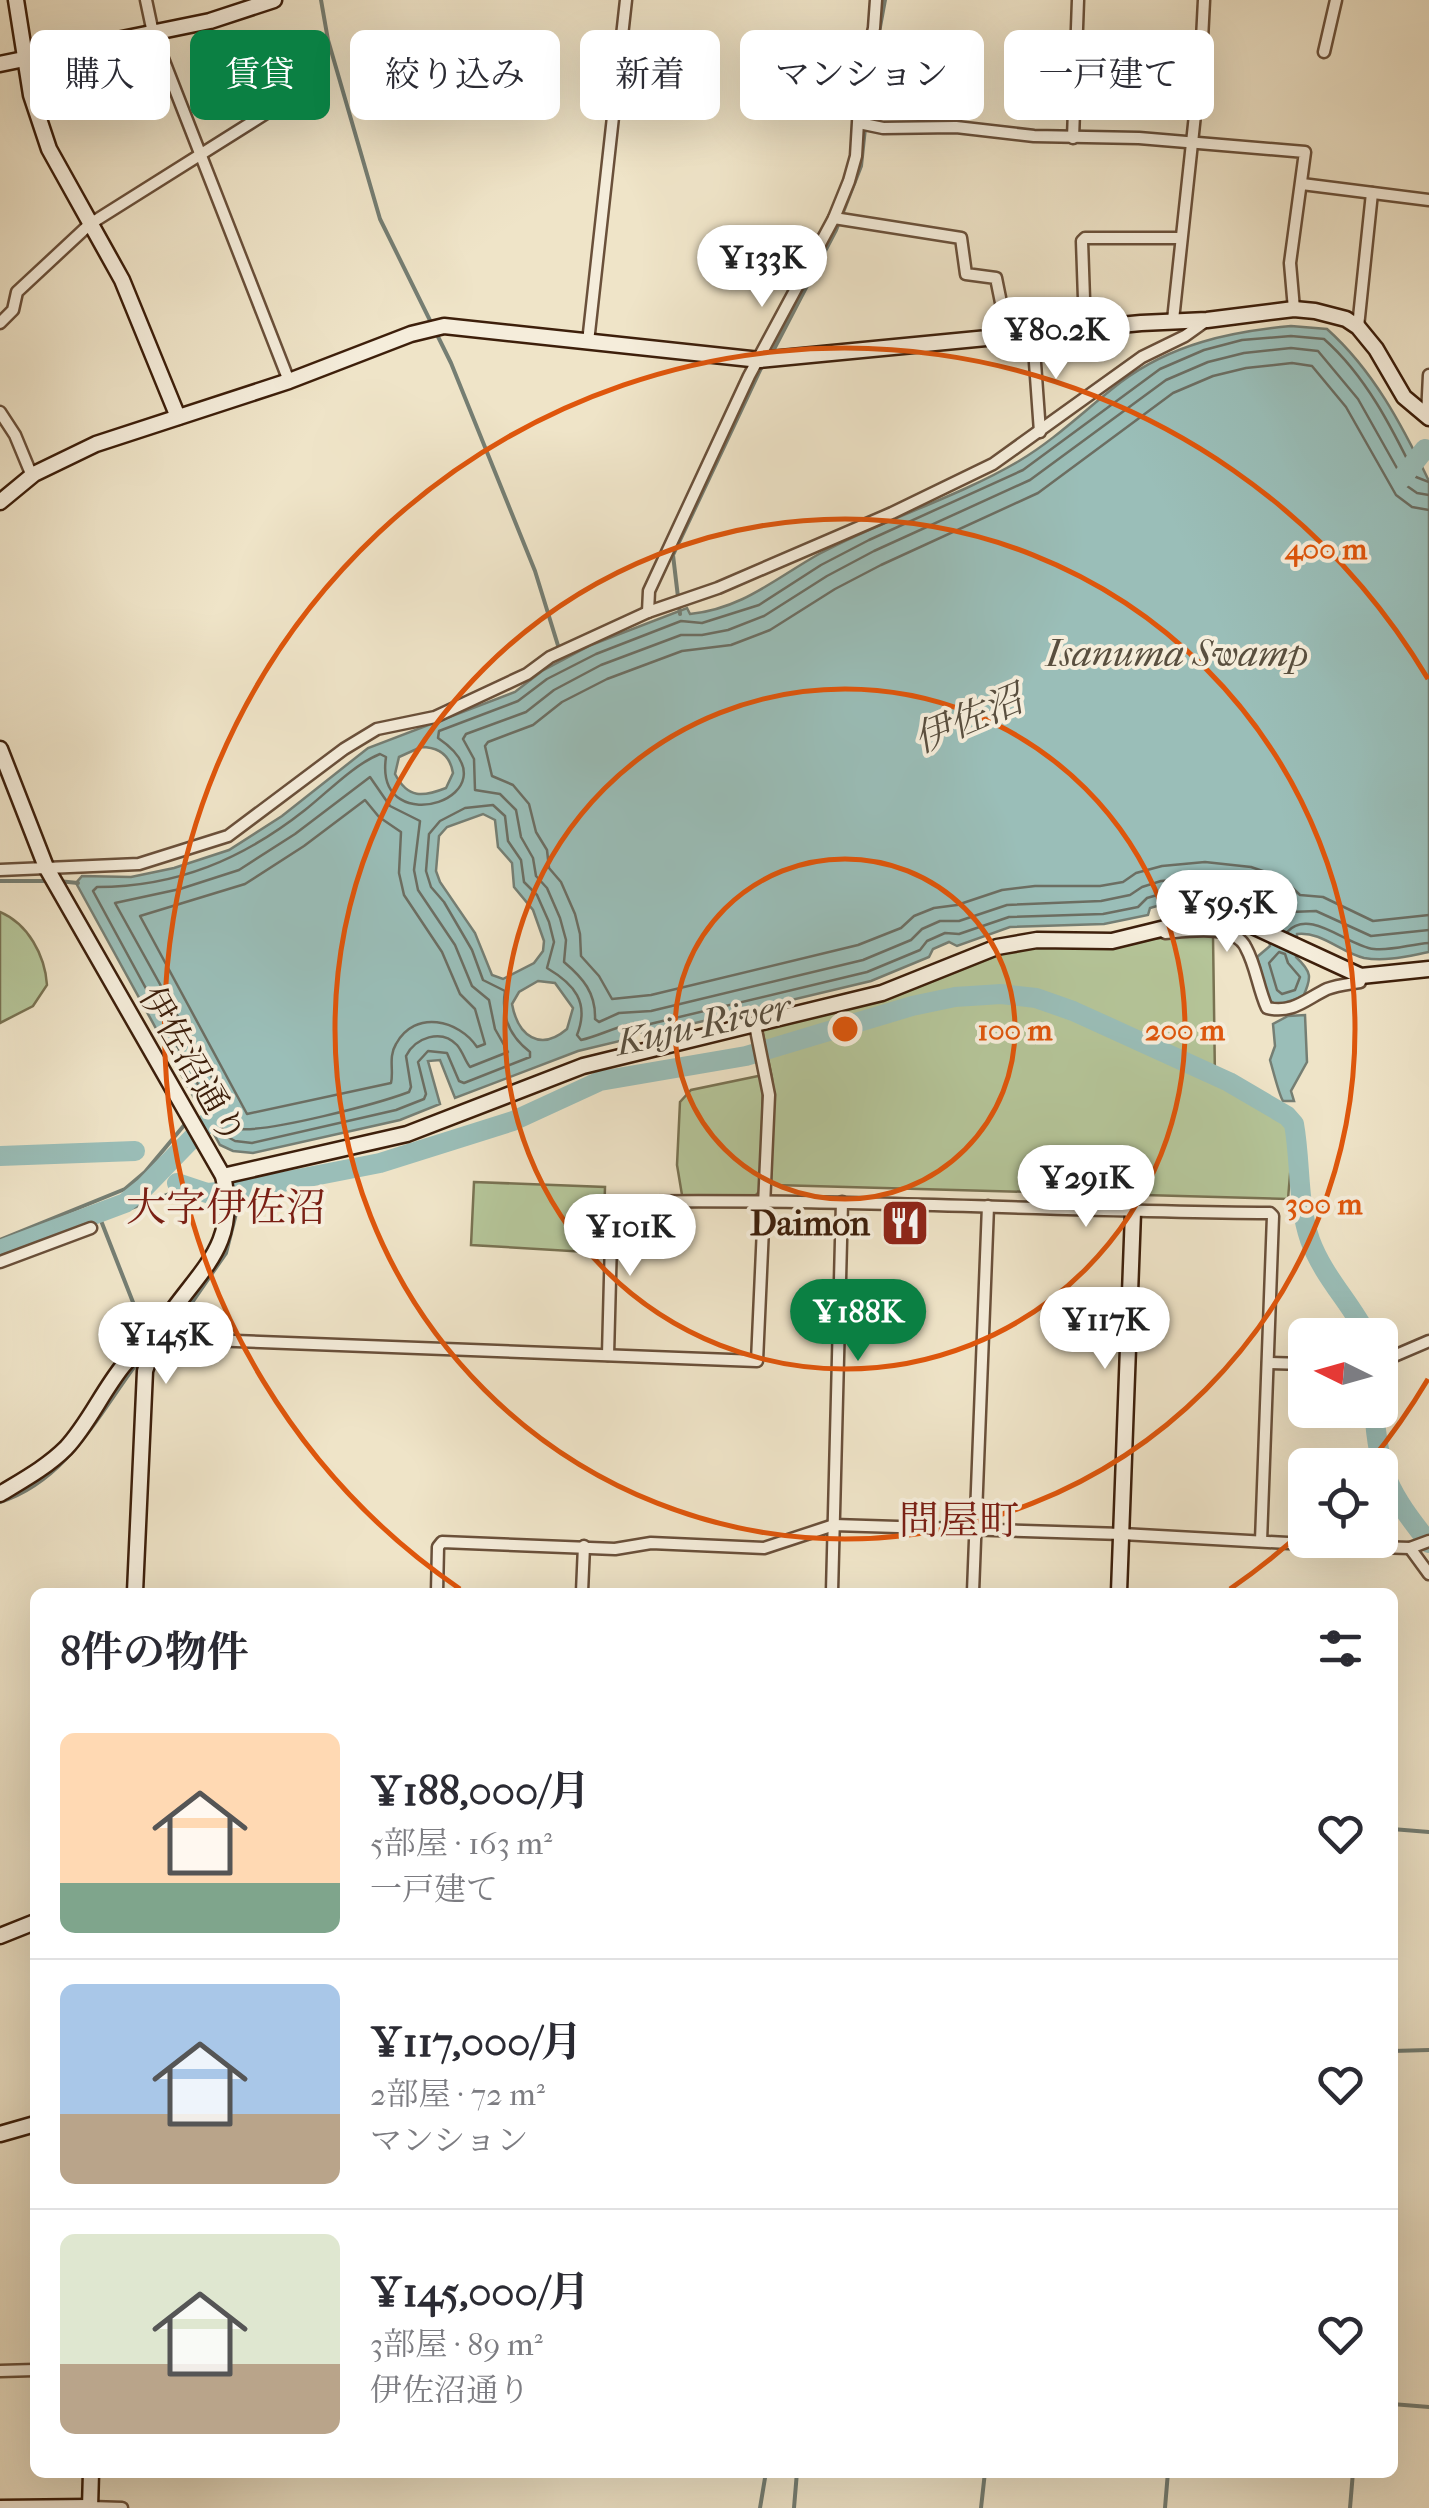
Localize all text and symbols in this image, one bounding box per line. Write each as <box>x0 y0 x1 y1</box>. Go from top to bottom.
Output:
chip: 購入 <box>30 30 170 120</box>
chip: 賃貸 <box>190 30 330 120</box>
chip: 絞り込み <box>350 30 560 120</box>
chip: 新着 <box>580 30 720 120</box>
chip: マンション <box>740 30 984 120</box>
chip: 一戸建て <box>1004 30 1214 120</box>
pin: ¥133K <box>692 225 832 310</box>
text: ¥133K <box>719 239 805 276</box>
pin: ¥80.2K <box>975 297 1137 382</box>
text: ¥80.2K <box>1004 311 1108 348</box>
text: 400 m <box>1284 532 1368 568</box>
water label: Isanuma Swamp <box>1044 631 1309 676</box>
water label: 伊佐沼 <box>907 674 1035 762</box>
pin: ¥59.5K <box>1146 870 1308 955</box>
text: ¥59.5K <box>1178 884 1276 921</box>
street label: 伊佐沼通り <box>131 979 254 1151</box>
water label: Kuju River <box>609 983 797 1066</box>
centre of rings <box>827 1011 863 1047</box>
text: 100 m <box>977 1013 1054 1048</box>
text: 200 m <box>1145 1013 1226 1048</box>
pin: ¥291K <box>1016 1145 1156 1230</box>
text: ¥291K <box>1040 1159 1132 1196</box>
district label: 大字伊佐沼 <box>126 1185 326 1231</box>
text: 300 m <box>1286 1187 1363 1222</box>
pin: ¥101K <box>560 1194 700 1279</box>
restaurant icon: Daimon <box>879 1197 931 1249</box>
place label: Daimon <box>750 1203 871 1244</box>
text: ¥101K <box>586 1208 674 1245</box>
pin: ¥188K <box>788 1279 928 1364</box>
pin: ¥117K <box>1035 1287 1175 1372</box>
text: ¥188K <box>812 1293 904 1330</box>
text: ¥117K <box>1062 1301 1148 1338</box>
pin: ¥145K <box>96 1302 236 1387</box>
text: ¥145K <box>120 1316 212 1353</box>
north arrow <box>1288 1318 1398 1428</box>
map controls <box>1288 1318 1398 1558</box>
button: locate <box>1288 1448 1398 1558</box>
district label: 問屋町 <box>899 1498 1019 1544</box>
icon: filters <box>1313 1621 1368 1676</box>
text: 8件の物件 <box>60 1628 249 1677</box>
text: ¥188,000/月 <box>370 1767 590 1816</box>
icon: home <box>140 1773 260 1893</box>
icon: heart <box>1313 1806 1368 1861</box>
text: 5部屋 · 163 m² <box>370 1825 552 1862</box>
text: 一戸建て <box>370 1871 498 1908</box>
text: ¥117,000/月 <box>370 2018 583 2067</box>
icon: home <box>140 2024 260 2144</box>
icon: heart <box>1313 2057 1368 2112</box>
text: 2部屋 · 72 m² <box>370 2076 545 2113</box>
text: マンション <box>370 2122 529 2159</box>
text: ¥145,000/月 <box>370 2268 590 2317</box>
icon: home <box>140 2274 260 2394</box>
icon: heart <box>1313 2307 1368 2362</box>
text: 3部屋 · 89 m² <box>370 2326 543 2363</box>
text: 伊佐沼通り <box>370 2372 530 2409</box>

